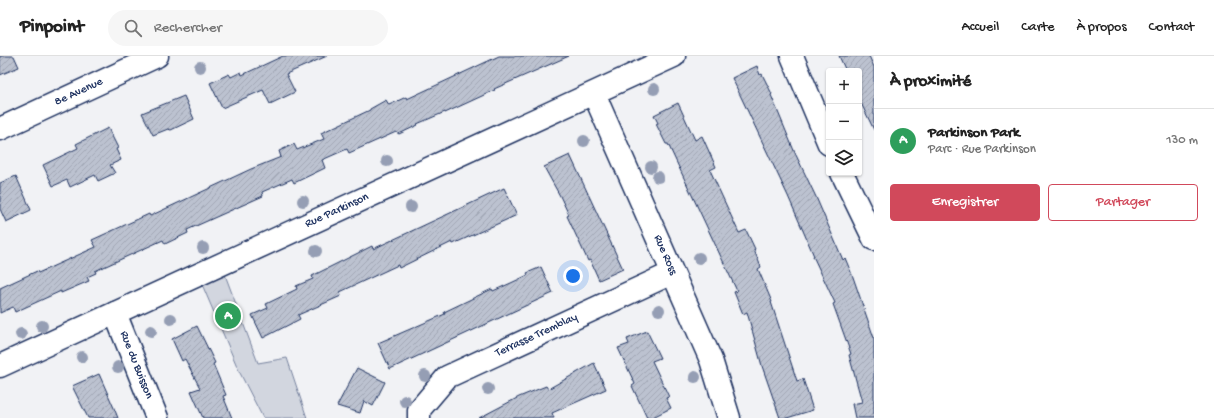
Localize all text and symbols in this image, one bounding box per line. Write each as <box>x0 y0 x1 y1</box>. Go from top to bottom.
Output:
search box <box>108 10 388 46</box>
text: Pinpoint <box>20 16 84 39</box>
icon: search <box>122 17 144 39</box>
text: Rechercher <box>154 19 222 37</box>
text: Accueil <box>962 19 999 36</box>
text: Carte <box>1021 19 1055 36</box>
text: À propos <box>1077 19 1127 36</box>
text: Contact <box>1149 19 1194 36</box>
map controls <box>826 68 862 176</box>
button: + <box>826 68 862 104</box>
text: À proximité <box>890 72 971 92</box>
street label: 8e Avenue <box>52 75 106 110</box>
button: − <box>826 104 862 140</box>
text: Parkinson Park <box>928 124 1020 142</box>
text: A <box>899 133 907 148</box>
text: 130 m <box>1166 133 1198 148</box>
button: layers <box>826 140 862 176</box>
text: Parc · Rue Parkinson <box>928 142 1036 157</box>
button: Enregistrer <box>890 184 1040 221</box>
button: Partager <box>1048 184 1198 221</box>
street label: Rue Parkinson <box>303 190 371 232</box>
street label: Rue Ross <box>650 233 680 278</box>
your location <box>563 266 583 286</box>
pin: A <box>215 301 241 331</box>
street label: Terrasse Tremblay <box>492 310 580 361</box>
street label: Rue du Buisson <box>116 329 156 401</box>

